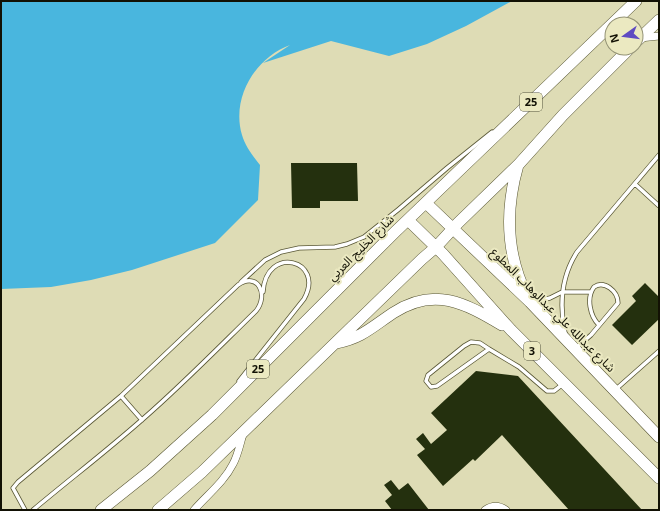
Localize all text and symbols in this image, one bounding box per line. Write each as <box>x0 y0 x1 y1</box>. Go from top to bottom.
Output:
north arrow <box>604 16 644 56</box>
text: N <box>605 32 622 45</box>
road number: 25 <box>520 93 542 111</box>
street label: شارع الخليج العربي <box>324 211 399 286</box>
street label: شارع عبدالله علي عبدالوهاب المطوع <box>486 244 619 377</box>
road number: 3 <box>524 342 540 360</box>
road number: 25 <box>247 360 269 378</box>

